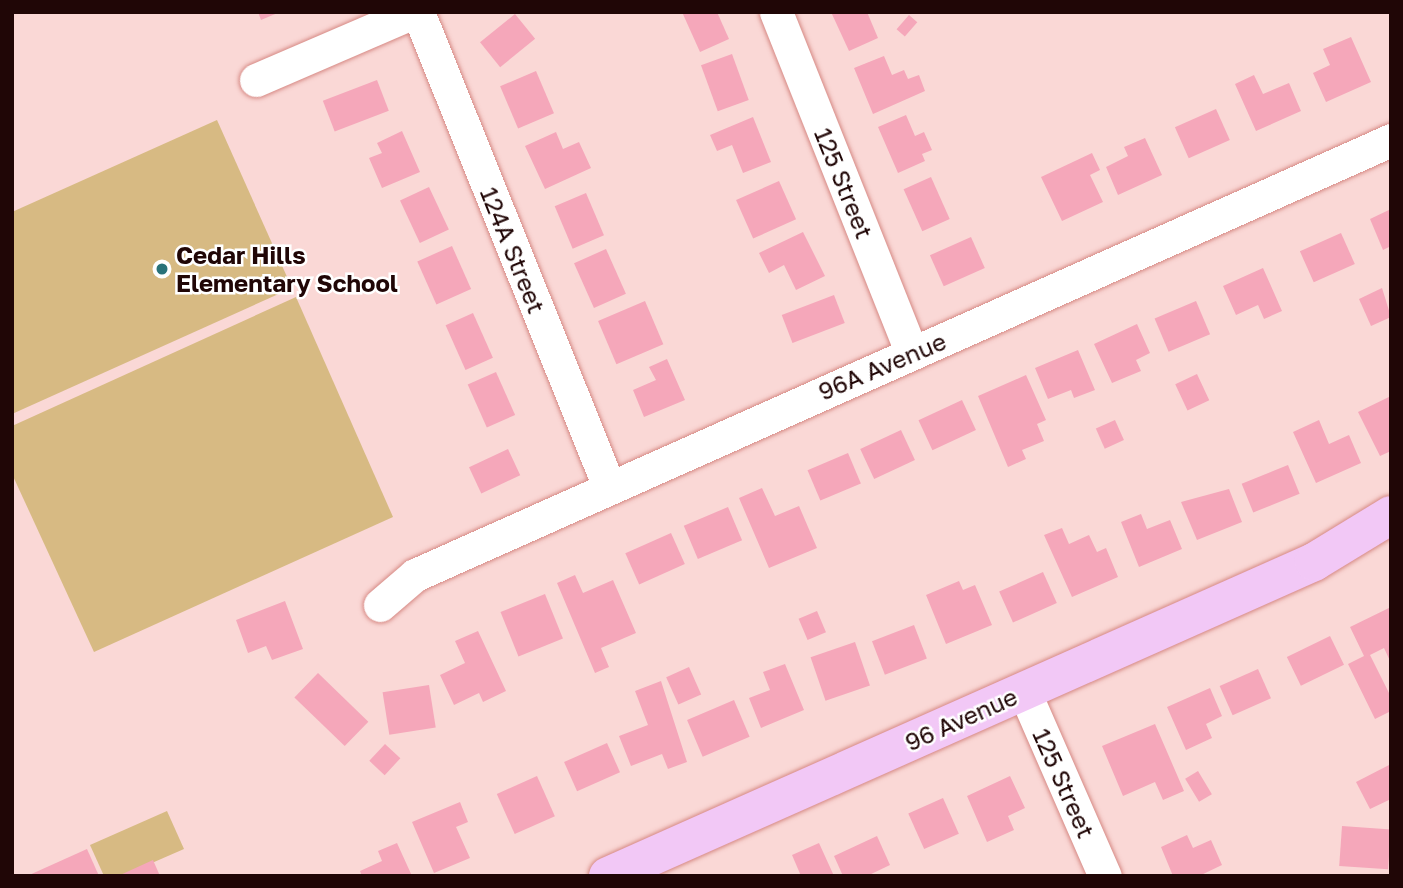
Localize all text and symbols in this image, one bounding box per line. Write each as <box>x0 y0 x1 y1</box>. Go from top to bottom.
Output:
street label: 125 Street <box>809 124 879 242</box>
street label: 124A Street <box>475 183 551 317</box>
place label: Cedar Hills Elementary School <box>176 241 398 297</box>
marker: Cedar Hills Elementary School <box>154 261 170 277</box>
street label: 96A Avenue <box>814 326 950 406</box>
street label: 96 Avenue <box>900 681 1022 757</box>
street label: 125 Street <box>1027 724 1101 842</box>

